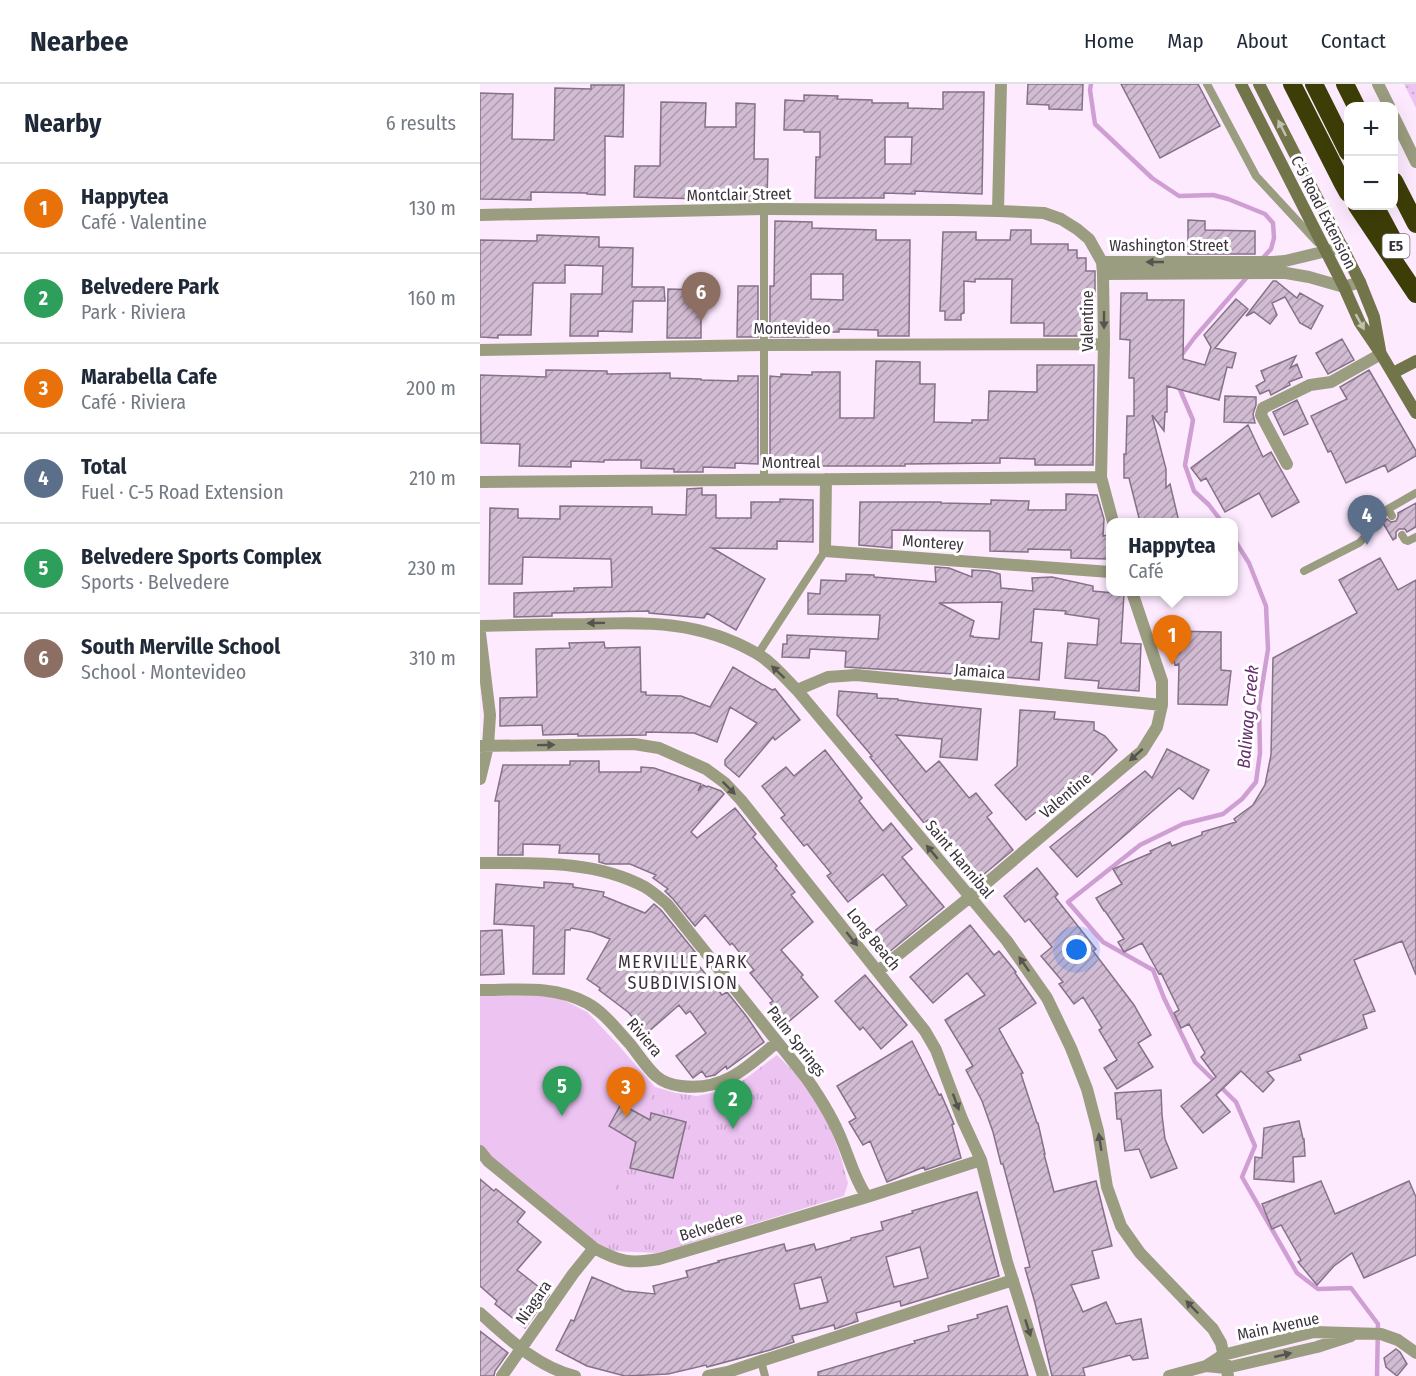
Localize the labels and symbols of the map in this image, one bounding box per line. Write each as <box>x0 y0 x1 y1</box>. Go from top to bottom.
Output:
one-way arrow <box>1277 120 1287 137</box>
street label: C-5 Road Extension <box>1287 152 1360 272</box>
street label: Montclair Street <box>686 184 792 205</box>
road number: E5 <box>1382 234 1410 258</box>
street label: Washington Street <box>1109 236 1229 255</box>
one-way arrow <box>1146 257 1165 266</box>
pin: 6 <box>682 272 720 322</box>
street label: Valentine <box>1078 290 1097 352</box>
one-way arrow <box>1099 311 1109 330</box>
one-way arrow <box>1355 314 1365 331</box>
street label: Montevideo <box>753 319 831 338</box>
street label: Montreal <box>762 453 820 472</box>
pin: 4 <box>1348 496 1386 545</box>
street label: Monterey <box>902 531 965 554</box>
pin: 1 <box>1152 616 1192 665</box>
one-way arrow <box>586 619 605 628</box>
street label: Jamaica <box>954 660 1006 683</box>
water label: Baliwag Creek <box>1233 664 1263 770</box>
one-way arrow <box>771 665 786 679</box>
one-way arrow <box>537 740 556 750</box>
one-way arrow <box>1129 748 1144 761</box>
street label: Valentine <box>1036 768 1095 822</box>
one-way arrow <box>722 781 736 795</box>
street label: Saint Hannibal <box>922 816 998 902</box>
one-way arrow <box>926 844 939 860</box>
street label: Long Beach <box>843 904 904 974</box>
one-way arrow <box>846 932 858 947</box>
your location <box>1062 935 1091 964</box>
district label: MERVILLE PARK SUBDIVISION <box>618 951 748 994</box>
one-way arrow <box>1018 957 1030 973</box>
street label: Palm Springs <box>763 1002 830 1080</box>
street label: Riviera <box>623 1014 666 1061</box>
pin: 5 <box>542 1066 581 1116</box>
pin: 3 <box>606 1068 646 1117</box>
pin: 2 <box>714 1080 752 1129</box>
one-way arrow <box>952 1094 962 1112</box>
one-way arrow <box>1095 1133 1104 1152</box>
street label: Belvedere <box>677 1208 745 1245</box>
street label: Niagara <box>511 1276 555 1328</box>
one-way arrow <box>1185 1300 1199 1315</box>
street label: Main Avenue <box>1235 1308 1321 1344</box>
one-way arrow <box>1024 1319 1033 1337</box>
one-way arrow <box>1274 1350 1293 1359</box>

